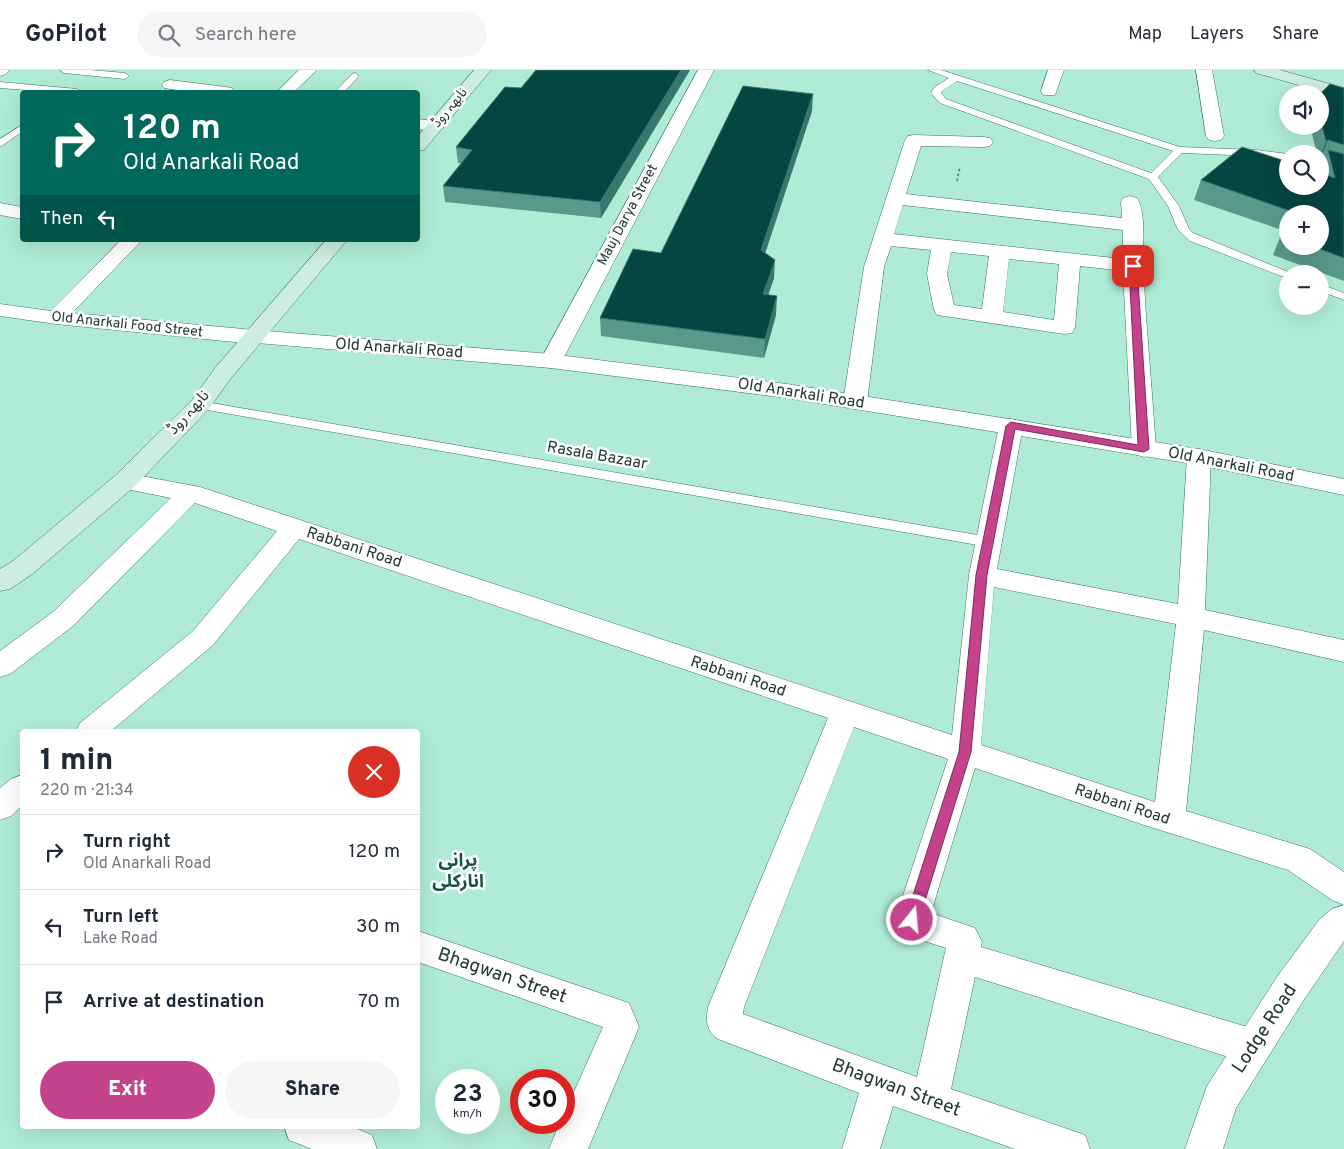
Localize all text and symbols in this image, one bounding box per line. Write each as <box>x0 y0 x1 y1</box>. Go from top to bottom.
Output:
search box <box>137 12 487 57</box>
text: GoPilot <box>25 20 107 50</box>
icon: search <box>155 21 183 49</box>
text: Search here <box>195 23 296 47</box>
text: Map <box>1128 23 1162 46</box>
text: Layers <box>1190 23 1244 46</box>
text: Share <box>1272 23 1319 46</box>
street label: نابھہ روڈ <box>428 84 472 131</box>
map controls <box>1279 85 1329 315</box>
button: sound <box>1279 85 1329 135</box>
text: 120 m <box>123 107 221 151</box>
icon: right <box>40 110 105 175</box>
button: search <box>1279 145 1329 195</box>
text: Old Anarkali Road <box>123 150 299 177</box>
street label: Mauj Darya Street <box>594 161 662 269</box>
icon: left <box>93 205 121 233</box>
button: + <box>1279 205 1329 255</box>
text: Then <box>40 207 83 231</box>
pin <box>1112 245 1154 287</box>
icon: arrive <box>1119 252 1147 280</box>
button: − <box>1279 265 1329 315</box>
street label: Old Anarkali Food Street <box>50 309 204 341</box>
street label: Old Anarkali Road <box>334 335 464 363</box>
street label: Old Anarkali Road <box>736 374 866 414</box>
street label: نابھہ روڈ <box>163 386 214 440</box>
street label: Rasala Bazaar <box>545 437 649 475</box>
street label: Old Anarkali Road <box>1166 443 1296 487</box>
street label: Rabbani Road <box>304 523 404 573</box>
street label: Rabbani Road <box>688 652 788 702</box>
text: 1 min <box>40 743 113 780</box>
button: close <box>348 746 400 798</box>
street label: Rabbani Road <box>1072 780 1172 830</box>
text: 220 m · 21:34 <box>40 781 134 801</box>
text: Turn right <box>83 830 171 854</box>
icon: right <box>40 838 68 866</box>
text: 120 m <box>349 840 400 864</box>
district label: پرانی انارکلی <box>432 850 484 894</box>
text: Old Anarkali Road <box>83 854 211 874</box>
position arrow <box>885 893 937 945</box>
text: Turn left <box>83 905 159 929</box>
icon: left <box>40 913 68 941</box>
text: 30 m <box>356 915 400 939</box>
text: Lake Road <box>83 929 158 949</box>
street label: Bhagwan Street <box>434 943 570 1009</box>
street label: Lodge Road <box>1227 980 1303 1078</box>
icon: arrive <box>40 988 68 1016</box>
text: Arrive at destination <box>83 990 264 1014</box>
text: 70 m <box>358 990 400 1014</box>
street label: Bhagwan Street <box>828 1054 964 1122</box>
button: Exit <box>40 1061 215 1119</box>
button: Share <box>225 1061 400 1119</box>
speed limit sign: 30 <box>510 1069 575 1134</box>
text: 23 <box>452 1079 483 1111</box>
text: km/h <box>453 1106 482 1122</box>

